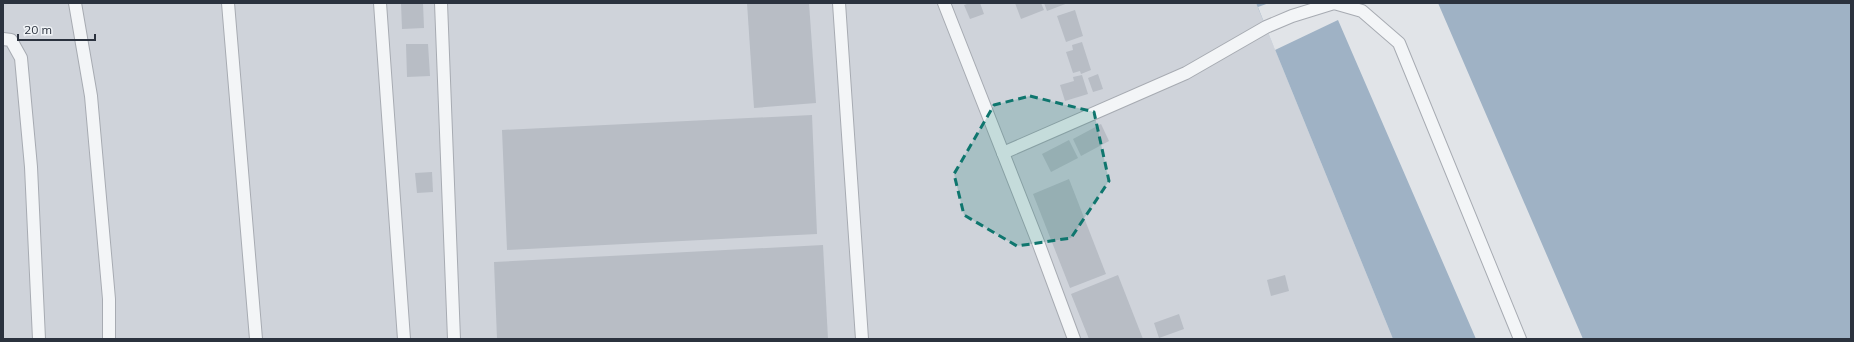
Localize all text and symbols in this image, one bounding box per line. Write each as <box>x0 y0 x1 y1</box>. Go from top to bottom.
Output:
scale bar <box>18 16 95 42</box>
text: 20 m <box>24 22 52 37</box>

